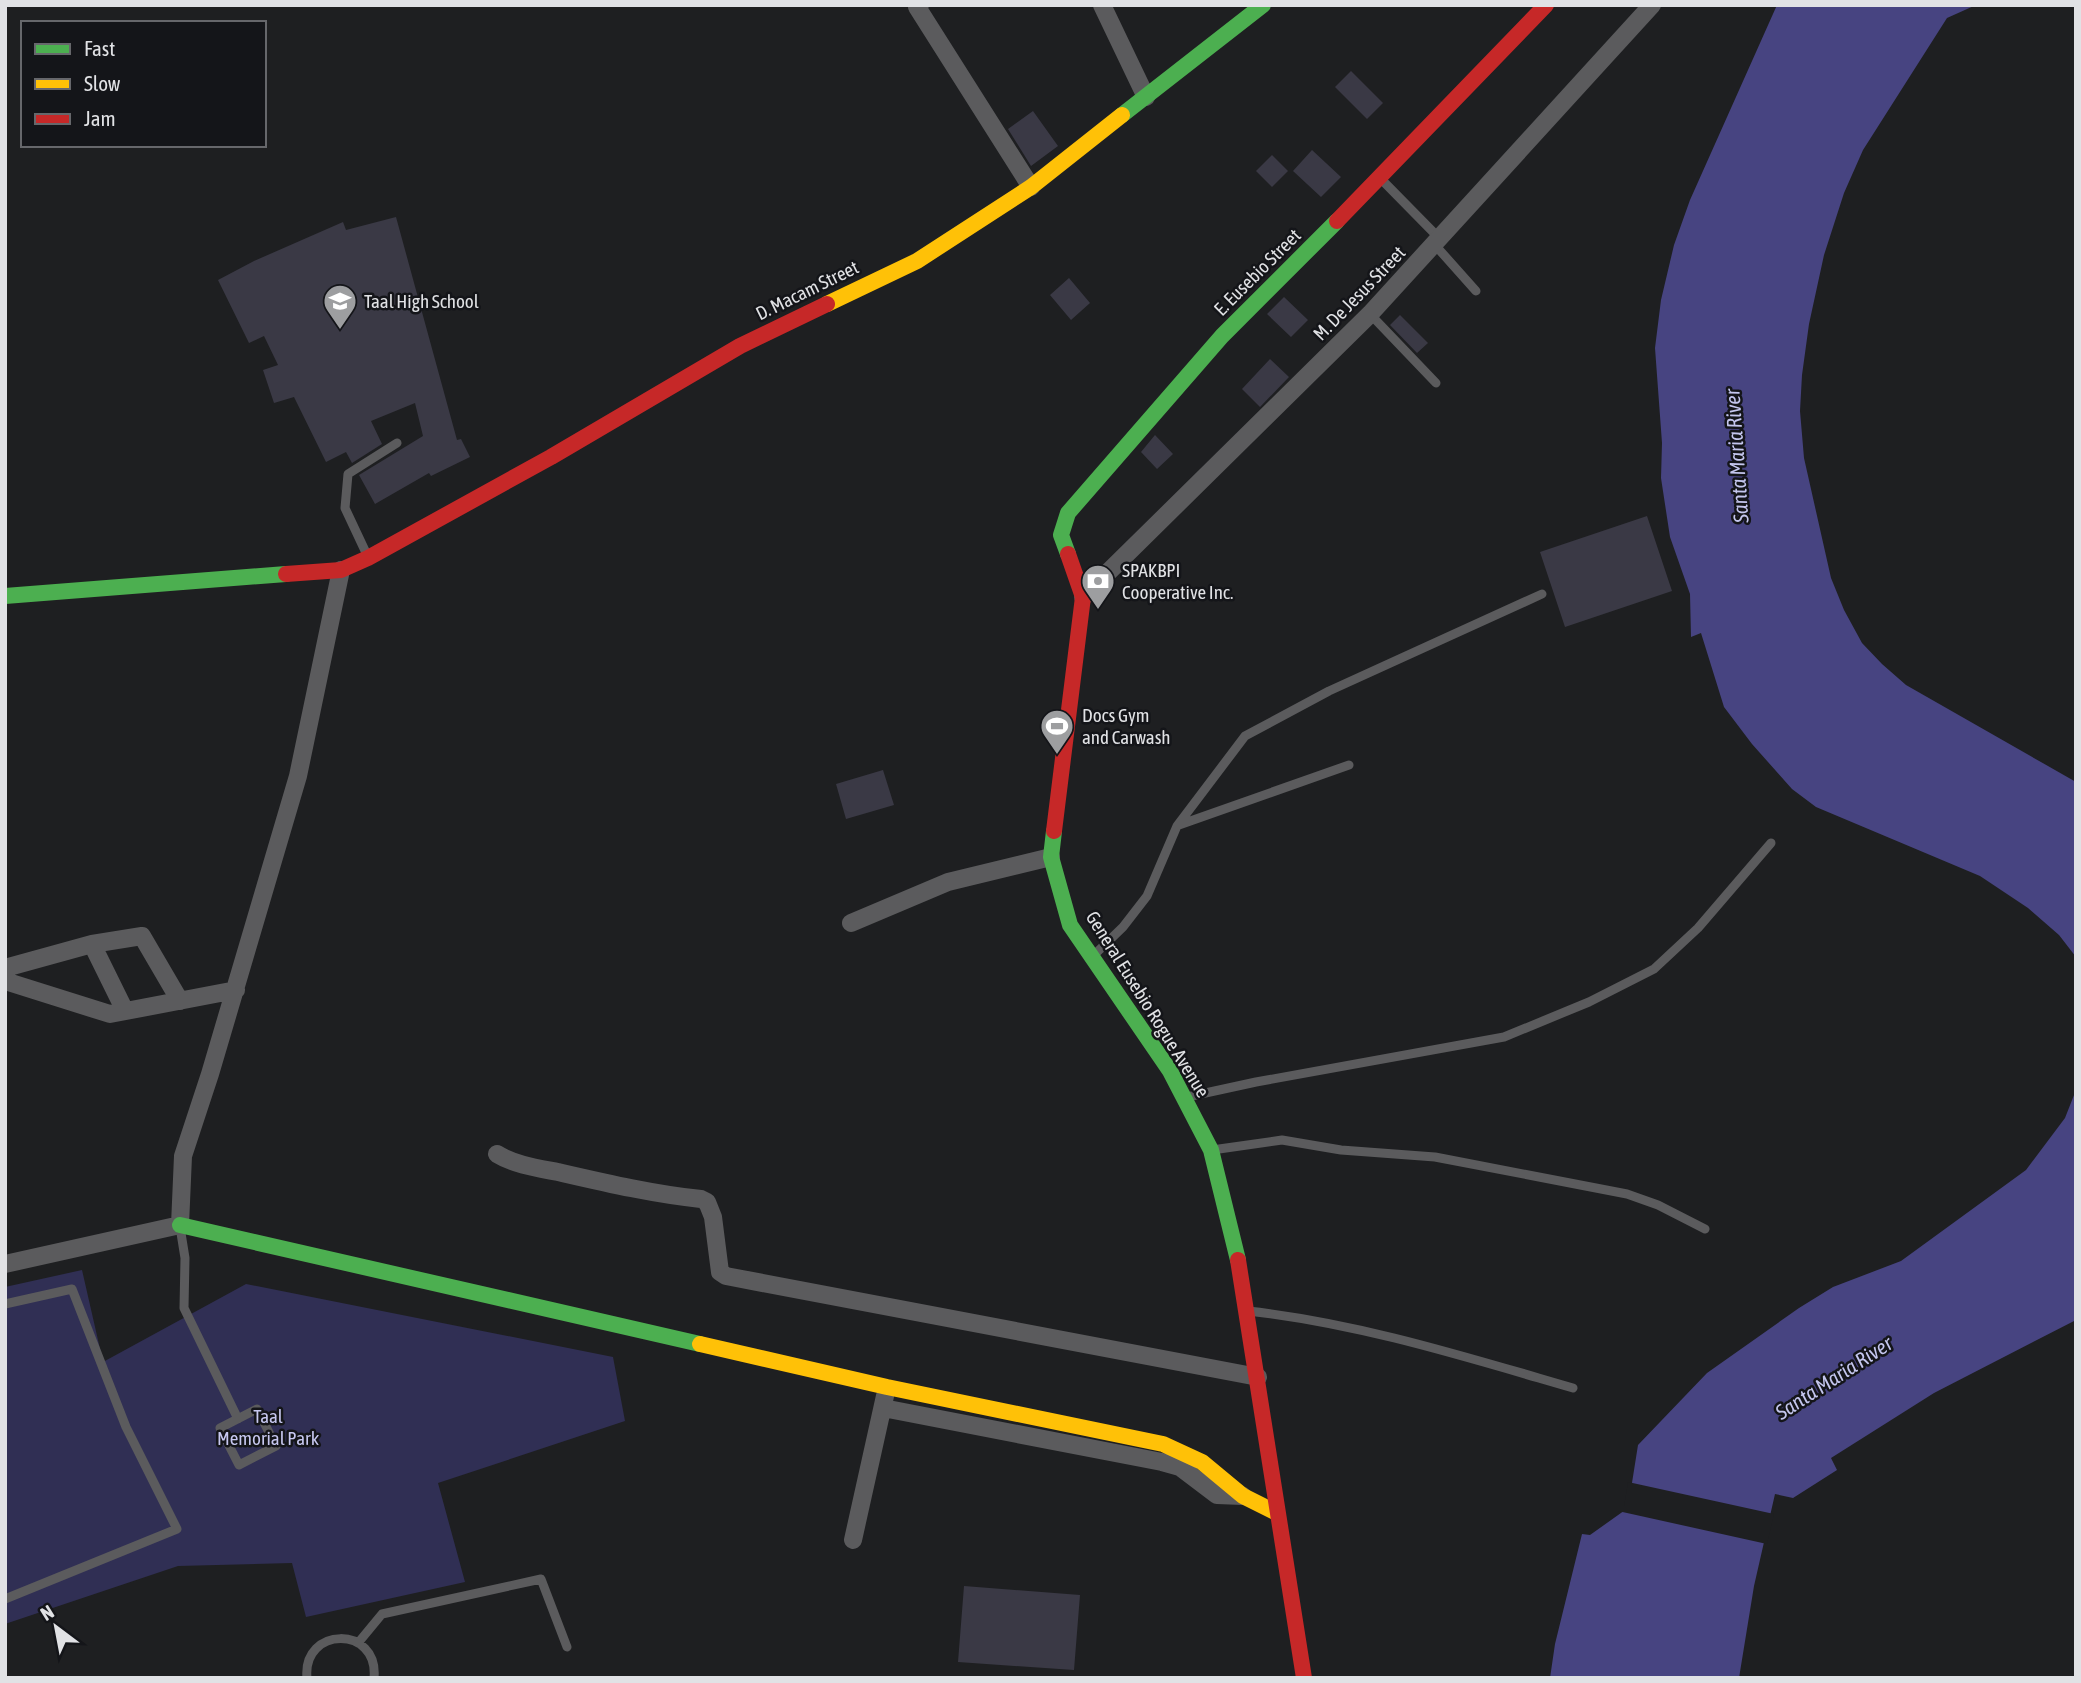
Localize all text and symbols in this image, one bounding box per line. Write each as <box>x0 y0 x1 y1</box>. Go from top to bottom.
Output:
legend <box>21 21 266 147</box>
text: Fast <box>84 36 115 60</box>
text: Slow <box>84 71 121 95</box>
text: Jam <box>84 106 116 130</box>
street label: E. Eusebio Street <box>1209 224 1305 320</box>
street label: M. De Jesus Street <box>1309 241 1409 345</box>
street label: D. Macam Street <box>752 256 862 324</box>
school or university icon: Taal High School <box>321 282 359 331</box>
place label: Taal High School <box>364 290 479 312</box>
water label: Santa Maria River <box>1719 387 1753 525</box>
place label: SPAKBPI Cooperative Inc. <box>1122 559 1233 603</box>
bank icon: SPAKBPI Cooperative Inc. <box>1079 562 1117 611</box>
place label: Docs Gym and Carwash <box>1082 704 1171 748</box>
sports icon: Docs Gym and Carwash <box>1038 707 1076 756</box>
street label: General Eusebio Rogue Avenue <box>1082 907 1214 1101</box>
water label: Santa Maria River <box>1770 1330 1897 1424</box>
park label: Taal Memorial Park <box>217 1405 320 1449</box>
north arrow <box>21 1592 91 1662</box>
text: N <box>36 1600 58 1625</box>

